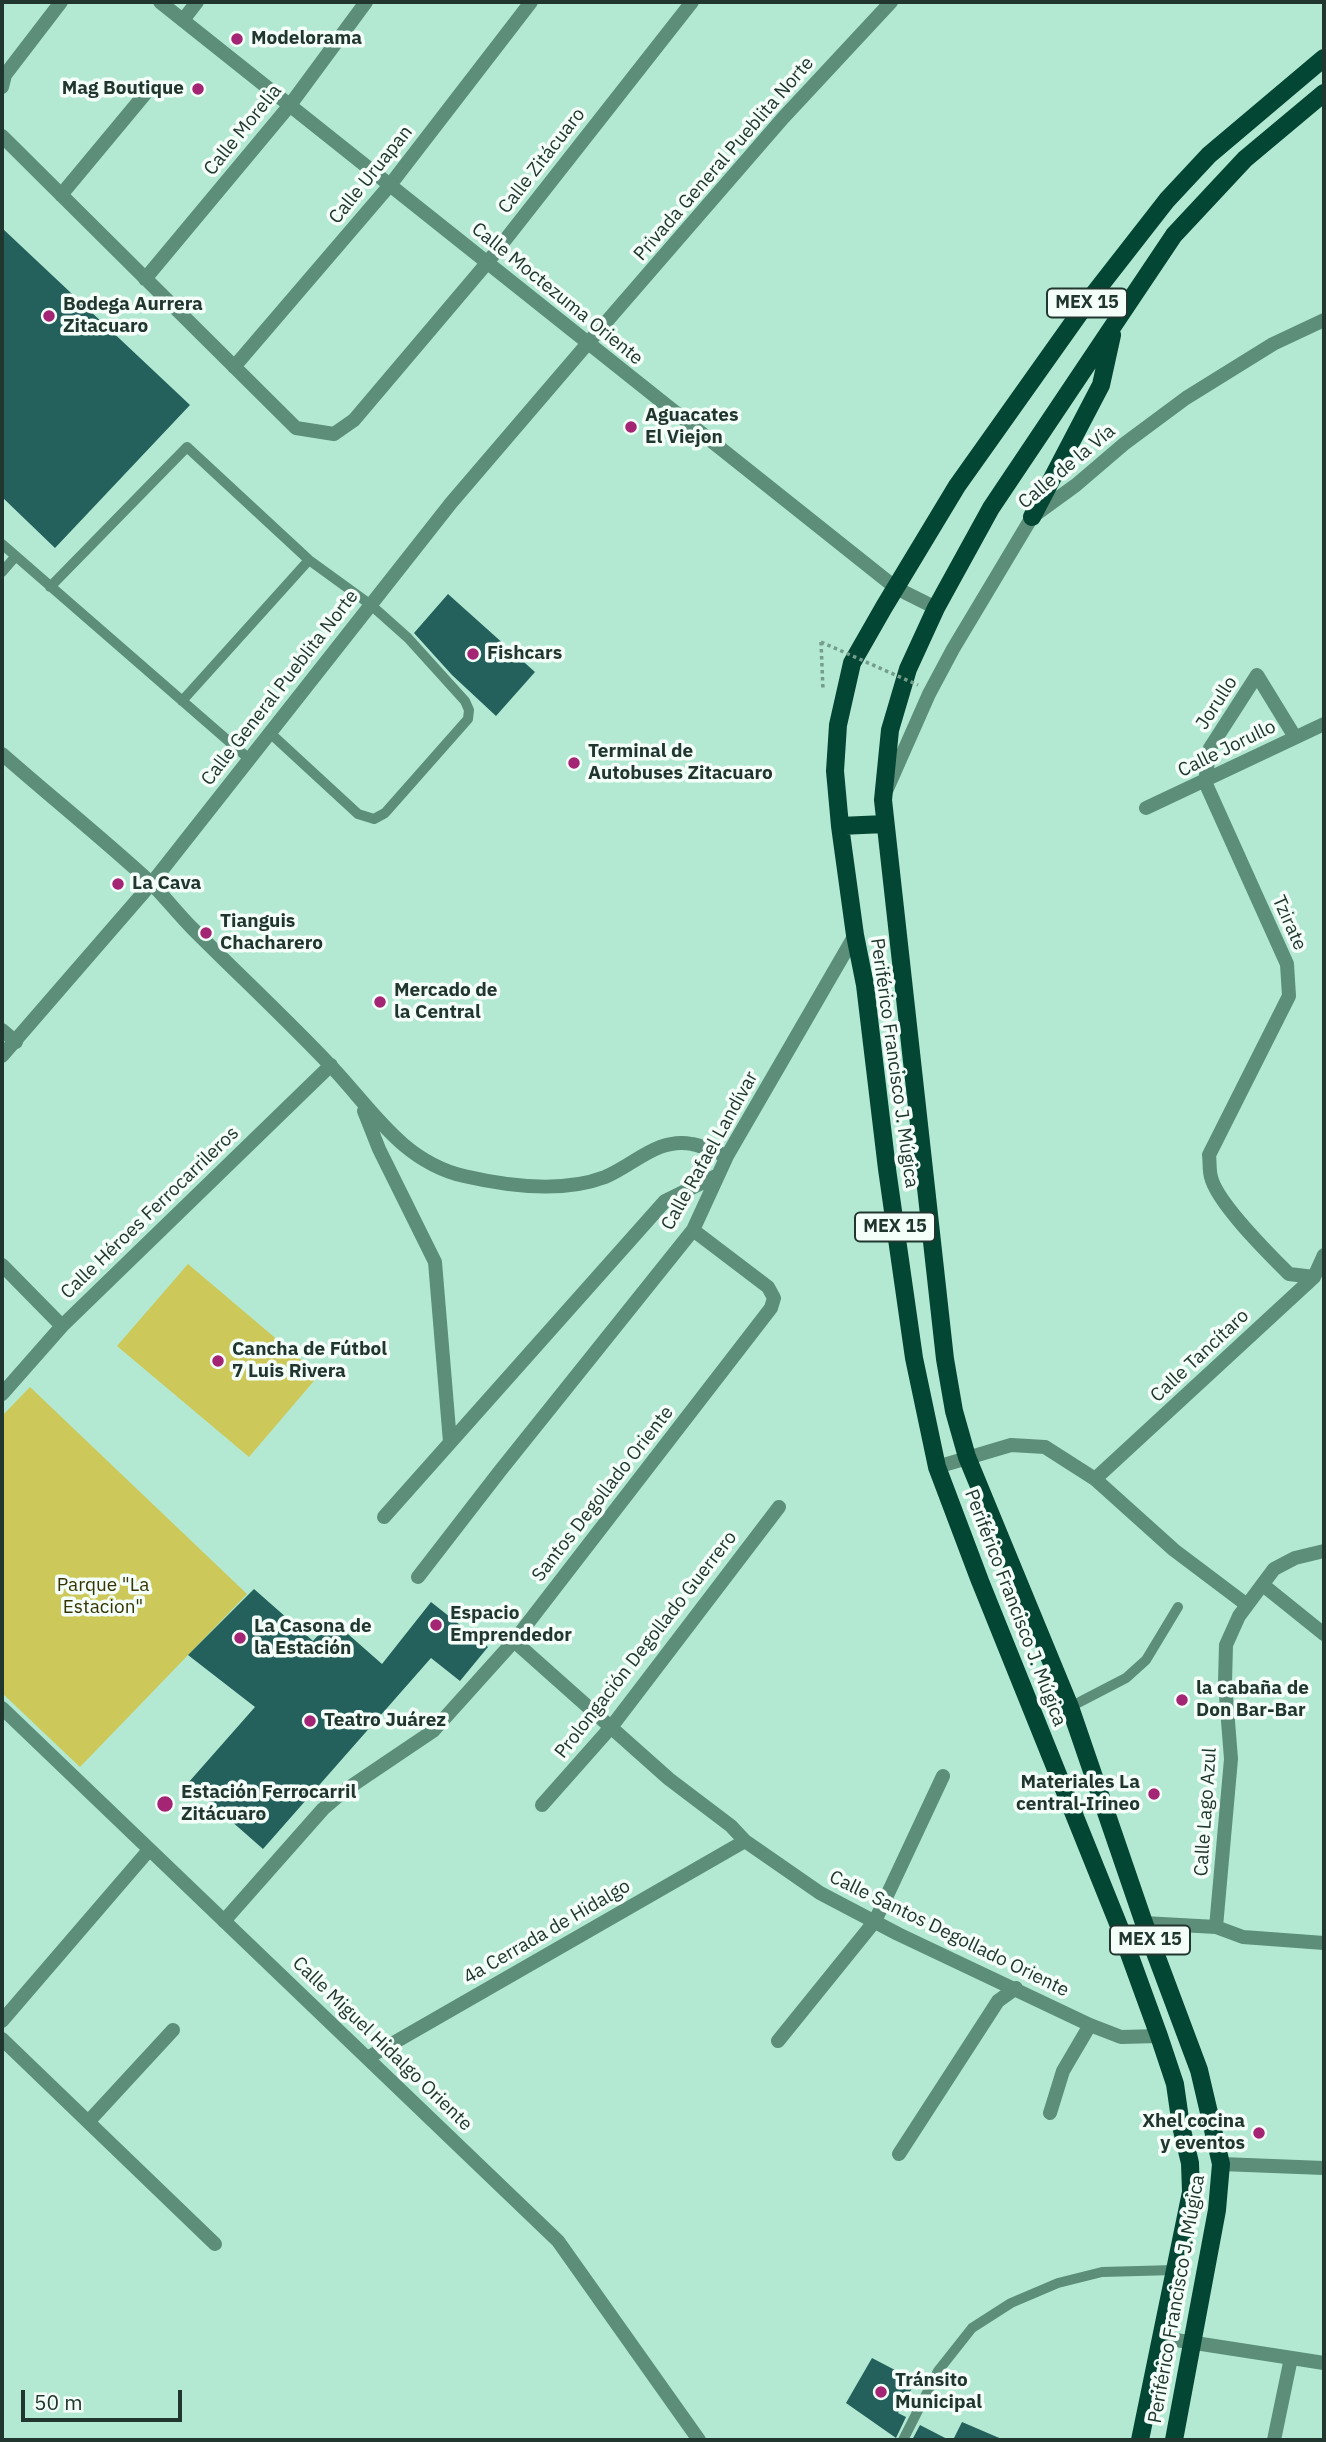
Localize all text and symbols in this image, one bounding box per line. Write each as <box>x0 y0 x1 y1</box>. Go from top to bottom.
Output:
place label: Modelorama <box>251 28 362 50</box>
marker: Modelorama <box>229 31 245 47</box>
street label: Privada General Pueblita Norte <box>629 52 819 266</box>
place label: Mag Boutique <box>62 78 184 100</box>
street label: Calle Morelia <box>199 80 287 180</box>
marker: Mag Boutique <box>190 81 206 97</box>
street label: Calle Zitácuaro <box>494 104 590 218</box>
street label: Calle Uruapan <box>324 121 418 229</box>
street label: Calle Moctezuma Oriente <box>467 218 647 370</box>
road number: MEX 15 <box>1047 288 1127 318</box>
place label: Bodega Aurrera Zitacuaro <box>63 294 203 338</box>
marker: Bodega Aurrera Zitacuaro <box>41 308 57 324</box>
place label: Aguacates El Viejon <box>645 405 739 449</box>
marker: Aguacates El Viejon <box>623 419 639 435</box>
street label: Calle de la Vía <box>1014 420 1120 514</box>
street label: Calle General Pueblita Norte <box>197 586 363 790</box>
place label: Fishcars <box>487 643 562 665</box>
marker: Fishcars <box>465 646 481 662</box>
street label: Jorullo <box>1191 672 1243 734</box>
street label: Calle Jorullo <box>1174 716 1280 782</box>
place label: Terminal de Autobuses Zitacuaro <box>588 741 773 785</box>
marker: Terminal de Autobuses Zitacuaro <box>566 755 582 771</box>
place label: La Cava <box>132 873 201 895</box>
marker: La Cava <box>110 876 126 892</box>
street label: Tzirate <box>1267 892 1311 954</box>
place label: Tianguis Chacharero <box>220 911 323 955</box>
marker: Tianguis Chacharero <box>198 925 214 941</box>
street label: Periférico Francisco J. Múgica <box>865 937 923 1189</box>
place label: Mercado de la Central <box>394 980 497 1024</box>
marker: Mercado de la Central <box>372 994 388 1010</box>
street label: Calle Rafael Landívar <box>657 1068 763 1234</box>
street label: Calle Héroes Ferrocarrileros <box>56 1122 244 1304</box>
road number: MEX 15 <box>855 1212 935 1242</box>
street label: Calle Tancítaro <box>1146 1305 1254 1407</box>
place label: Cancha de Fútbol 7 Luis Rivera <box>232 1339 387 1383</box>
marker: Cancha de Fútbol 7 Luis Rivera <box>210 1353 226 1369</box>
street label: Santos Degollado Oriente <box>527 1402 679 1586</box>
street label: Periférico Francisco J. Múgica <box>959 1486 1071 1730</box>
street label: Prolongación Degollado Guerrero <box>550 1527 742 1763</box>
park label: Parque "La Estacion" <box>57 1575 149 1619</box>
place label: Espacio Emprendedor <box>450 1603 572 1647</box>
place label: La Casona de la Estación <box>254 1616 372 1660</box>
marker: Espacio Emprendedor <box>428 1617 444 1633</box>
marker: La Casona de la Estación <box>232 1630 248 1646</box>
place label: la cabaña de Don Bar-Bar <box>1196 1678 1309 1722</box>
marker: la cabaña de Don Bar-Bar <box>1174 1692 1190 1708</box>
place label: Teatro Juárez <box>324 1710 446 1732</box>
marker: Teatro Juárez <box>302 1713 318 1729</box>
street label: Calle Lago Azul <box>1190 1747 1222 1877</box>
place label: Materiales La central-Irineo <box>1016 1772 1140 1816</box>
place label: Estación Ferrocarril Zitácuaro <box>181 1782 356 1826</box>
marker: Materiales La central-Irineo <box>1146 1786 1162 1802</box>
marker: Estación Ferrocarril Zitácuaro <box>155 1794 175 1814</box>
street label: Calle Santos Degollado Oriente <box>825 1866 1073 2002</box>
street label: 4a Cerrada de Hidalgo <box>459 1875 635 1989</box>
road number: MEX 15 <box>1110 1926 1190 1954</box>
street label: Calle Miguel Hidalgo Oriente <box>287 1952 477 2136</box>
place label: Xhel cocina y eventos <box>1142 2111 1245 2155</box>
marker: Xhel cocina y eventos <box>1251 2125 1267 2141</box>
street label: Periférico Francisco J. Múgica <box>1144 2173 1210 2425</box>
place label: Tránsito Municipal <box>895 2370 982 2414</box>
scale bar <box>24 2376 186 2420</box>
marker: Tránsito Municipal <box>873 2384 889 2400</box>
text: 50 m <box>34 2388 83 2416</box>

